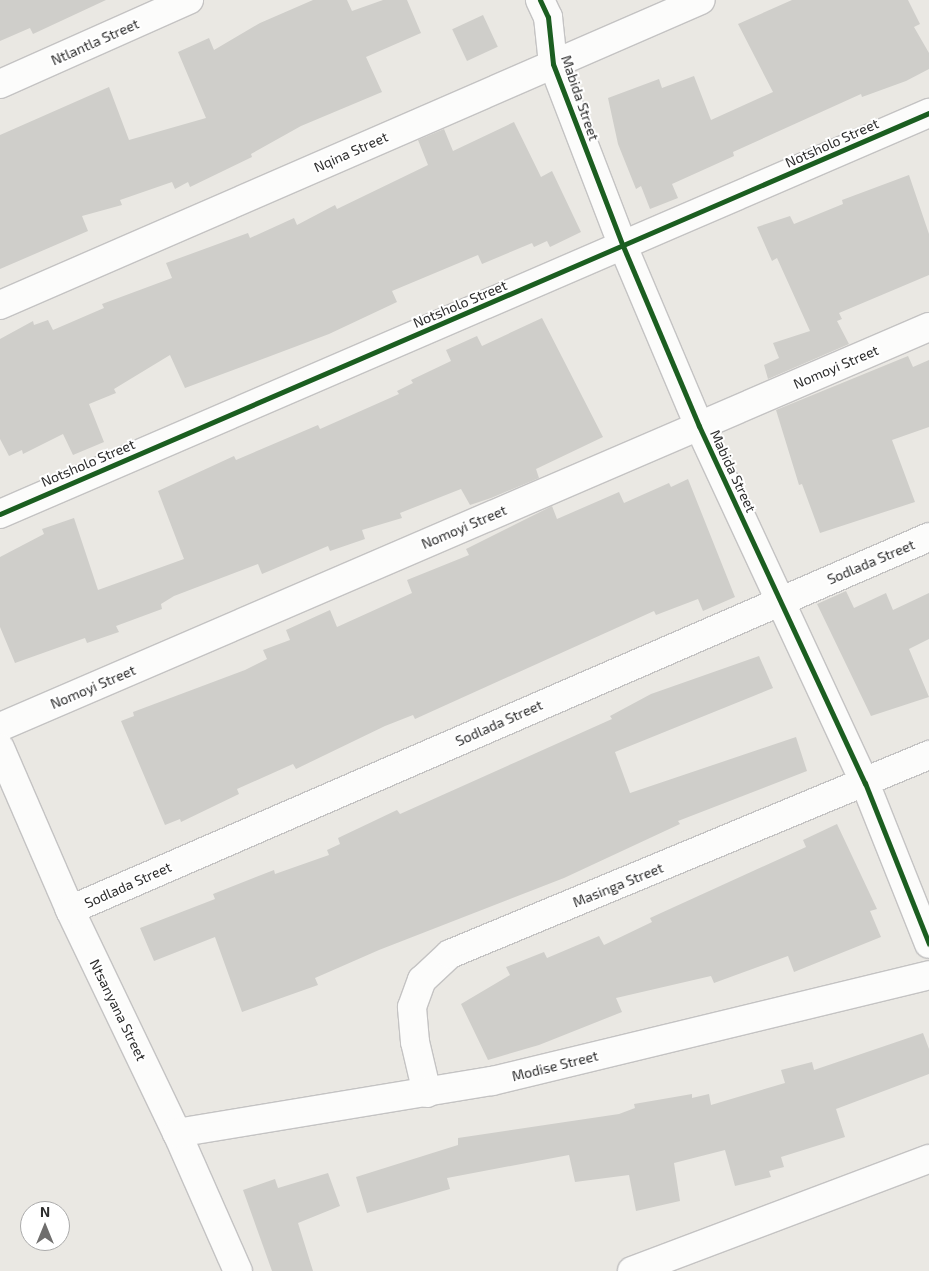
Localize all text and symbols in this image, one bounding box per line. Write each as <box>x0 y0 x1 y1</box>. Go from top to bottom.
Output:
street label: Ntlantla Street <box>48 15 142 69</box>
street label: Mabida Street <box>558 53 602 143</box>
street label: Notsholo Street <box>783 115 881 171</box>
street label: Nqina Street <box>311 128 391 176</box>
street label: Notsholo Street <box>410 277 510 331</box>
street label: Nomoyi Street <box>791 342 881 392</box>
street label: Mabida Street <box>707 427 759 515</box>
street label: Notsholo Street <box>38 436 138 490</box>
street label: Nomoyi Street <box>419 502 509 552</box>
street label: Sodlada Street <box>825 536 917 588</box>
street label: Nomoyi Street <box>48 662 138 712</box>
street label: Sodlada Street <box>453 696 545 750</box>
street label: Sodlada Street <box>82 858 174 912</box>
street label: Masinga Street <box>570 859 666 911</box>
street label: Ntsanyana Street <box>86 956 150 1064</box>
street label: Modise Street <box>510 1047 600 1085</box>
north arrow <box>20 1201 70 1251</box>
text: N <box>40 1203 50 1220</box>

